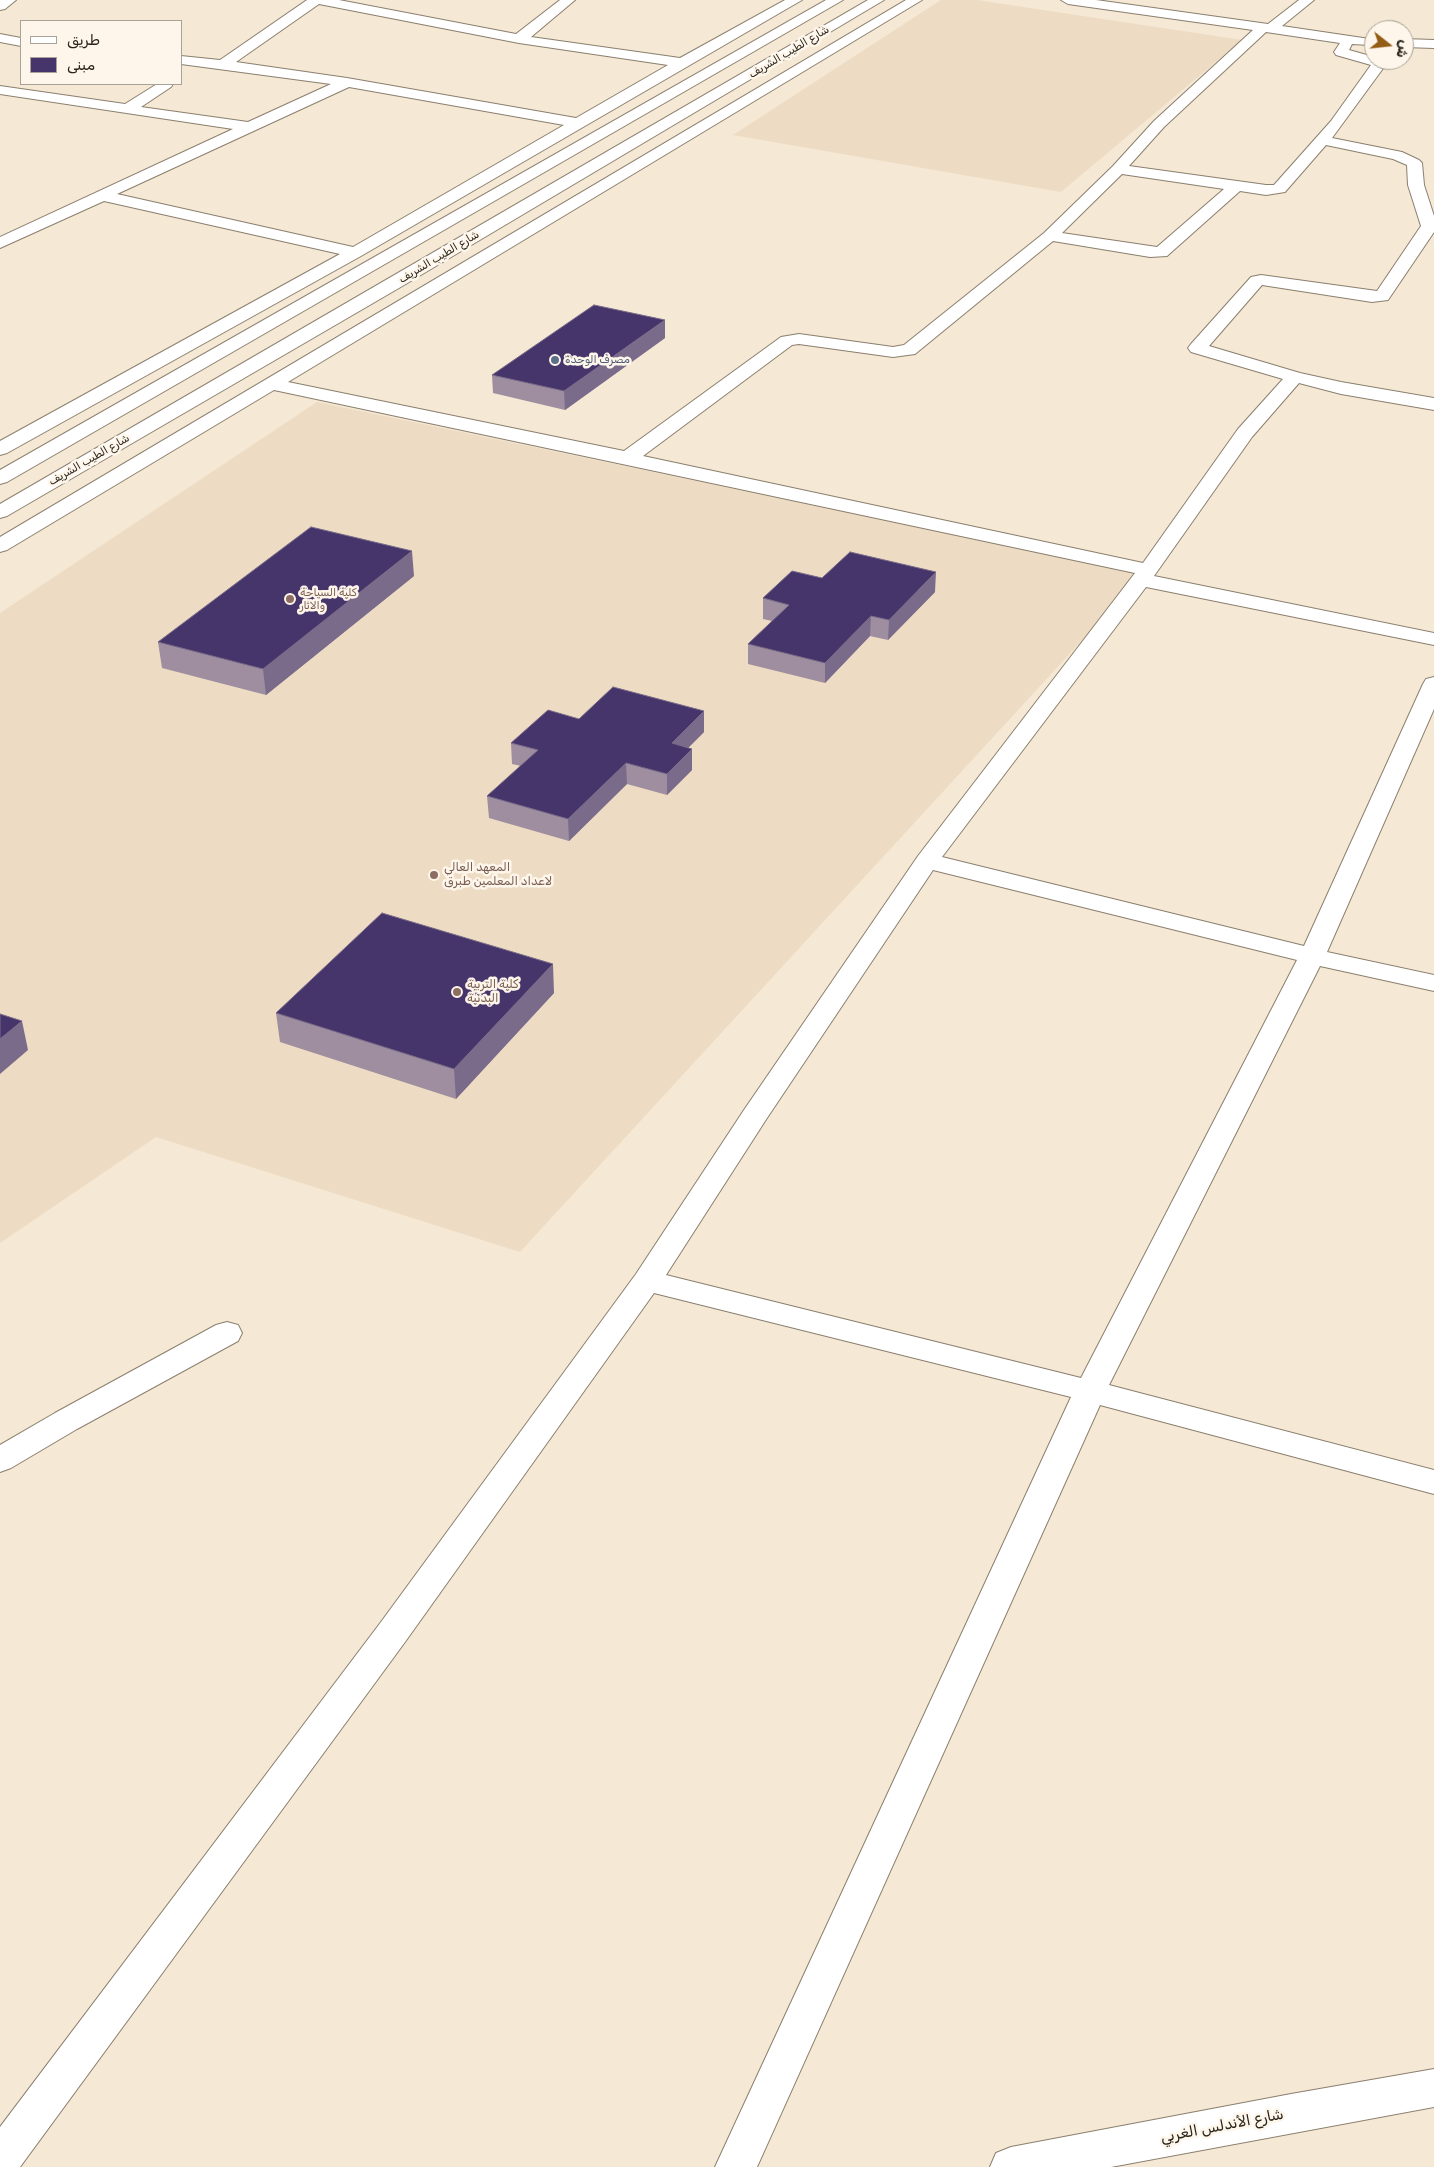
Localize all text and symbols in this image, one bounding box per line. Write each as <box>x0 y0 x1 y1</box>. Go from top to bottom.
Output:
legend <box>20 20 182 85</box>
north arrow <box>1364 20 1414 70</box>
street label: شارع الطيب الشريف <box>747 23 831 81</box>
text: طريق <box>67 31 100 49</box>
text: ش <box>1392 38 1414 60</box>
text: مبنى <box>67 56 95 74</box>
street label: شارع الطيب الشريف <box>397 228 481 286</box>
place label: مصرف الوحدة <box>565 353 630 367</box>
marker: مصرف الوحدة <box>549 354 561 366</box>
street label: شارع الطيب الشريف <box>46 432 132 488</box>
place label: كلية السياحة والاثار <box>300 586 357 612</box>
marker: كلية السياحة والاثار <box>284 593 296 605</box>
place label: المعهد العالي لاعداد المعلمين طبرق <box>444 861 552 889</box>
marker: المعهد العالي لاعداد المعلمين طبرق <box>428 869 440 881</box>
place label: كلية التربية البدنية <box>467 978 518 1006</box>
marker: كلية التربية البدنية <box>451 986 463 998</box>
street label: شارع الأندلس الغربي <box>1159 2105 1285 2147</box>

